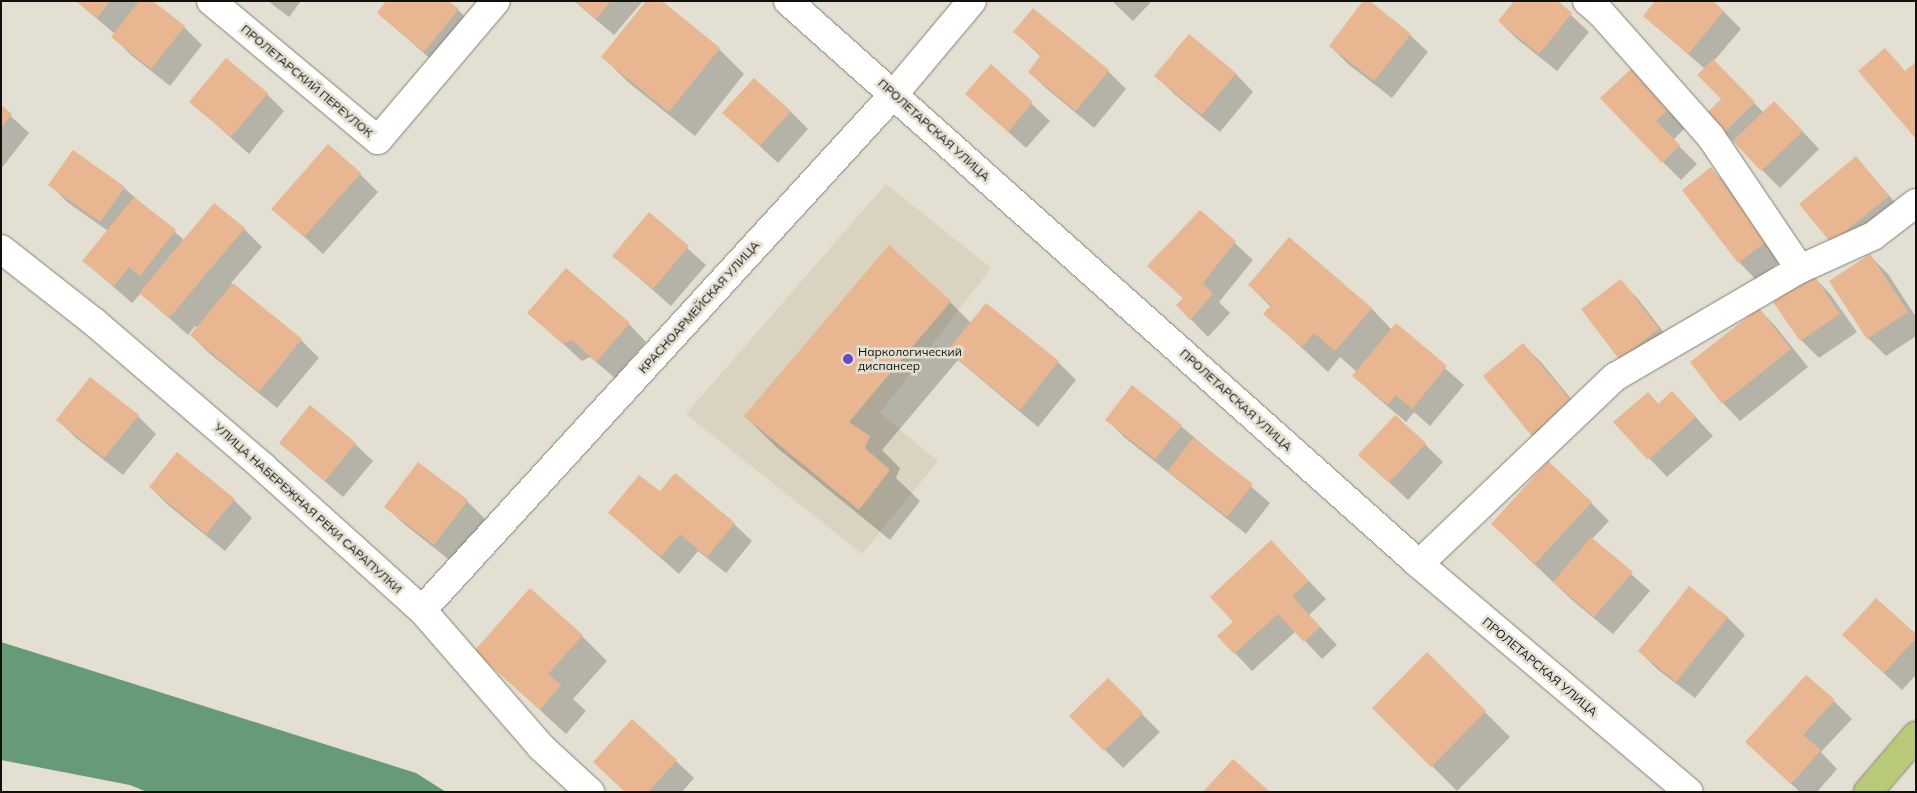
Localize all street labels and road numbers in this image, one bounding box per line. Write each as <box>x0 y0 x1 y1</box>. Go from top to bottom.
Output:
street label: ПРОЛЕТАРСКИЙ ПЕРЕУЛОК <box>238 22 376 140</box>
street label: ПРОЛЕТАРСКАЯ УЛИЦА <box>875 76 993 184</box>
street label: КРАСНОАРМЕЙСКАЯ УЛИЦА <box>636 238 762 376</box>
street label: ПРОЛЕТАРСКАЯ УЛИЦА <box>1177 346 1295 454</box>
street label: УЛИЦА НАБЕРЕЖНАЯ РЕКИ САРАПУЛКИ <box>211 420 405 596</box>
street label: ПРОЛЕТАРСКАЯ УЛИЦА <box>1480 615 1600 719</box>

